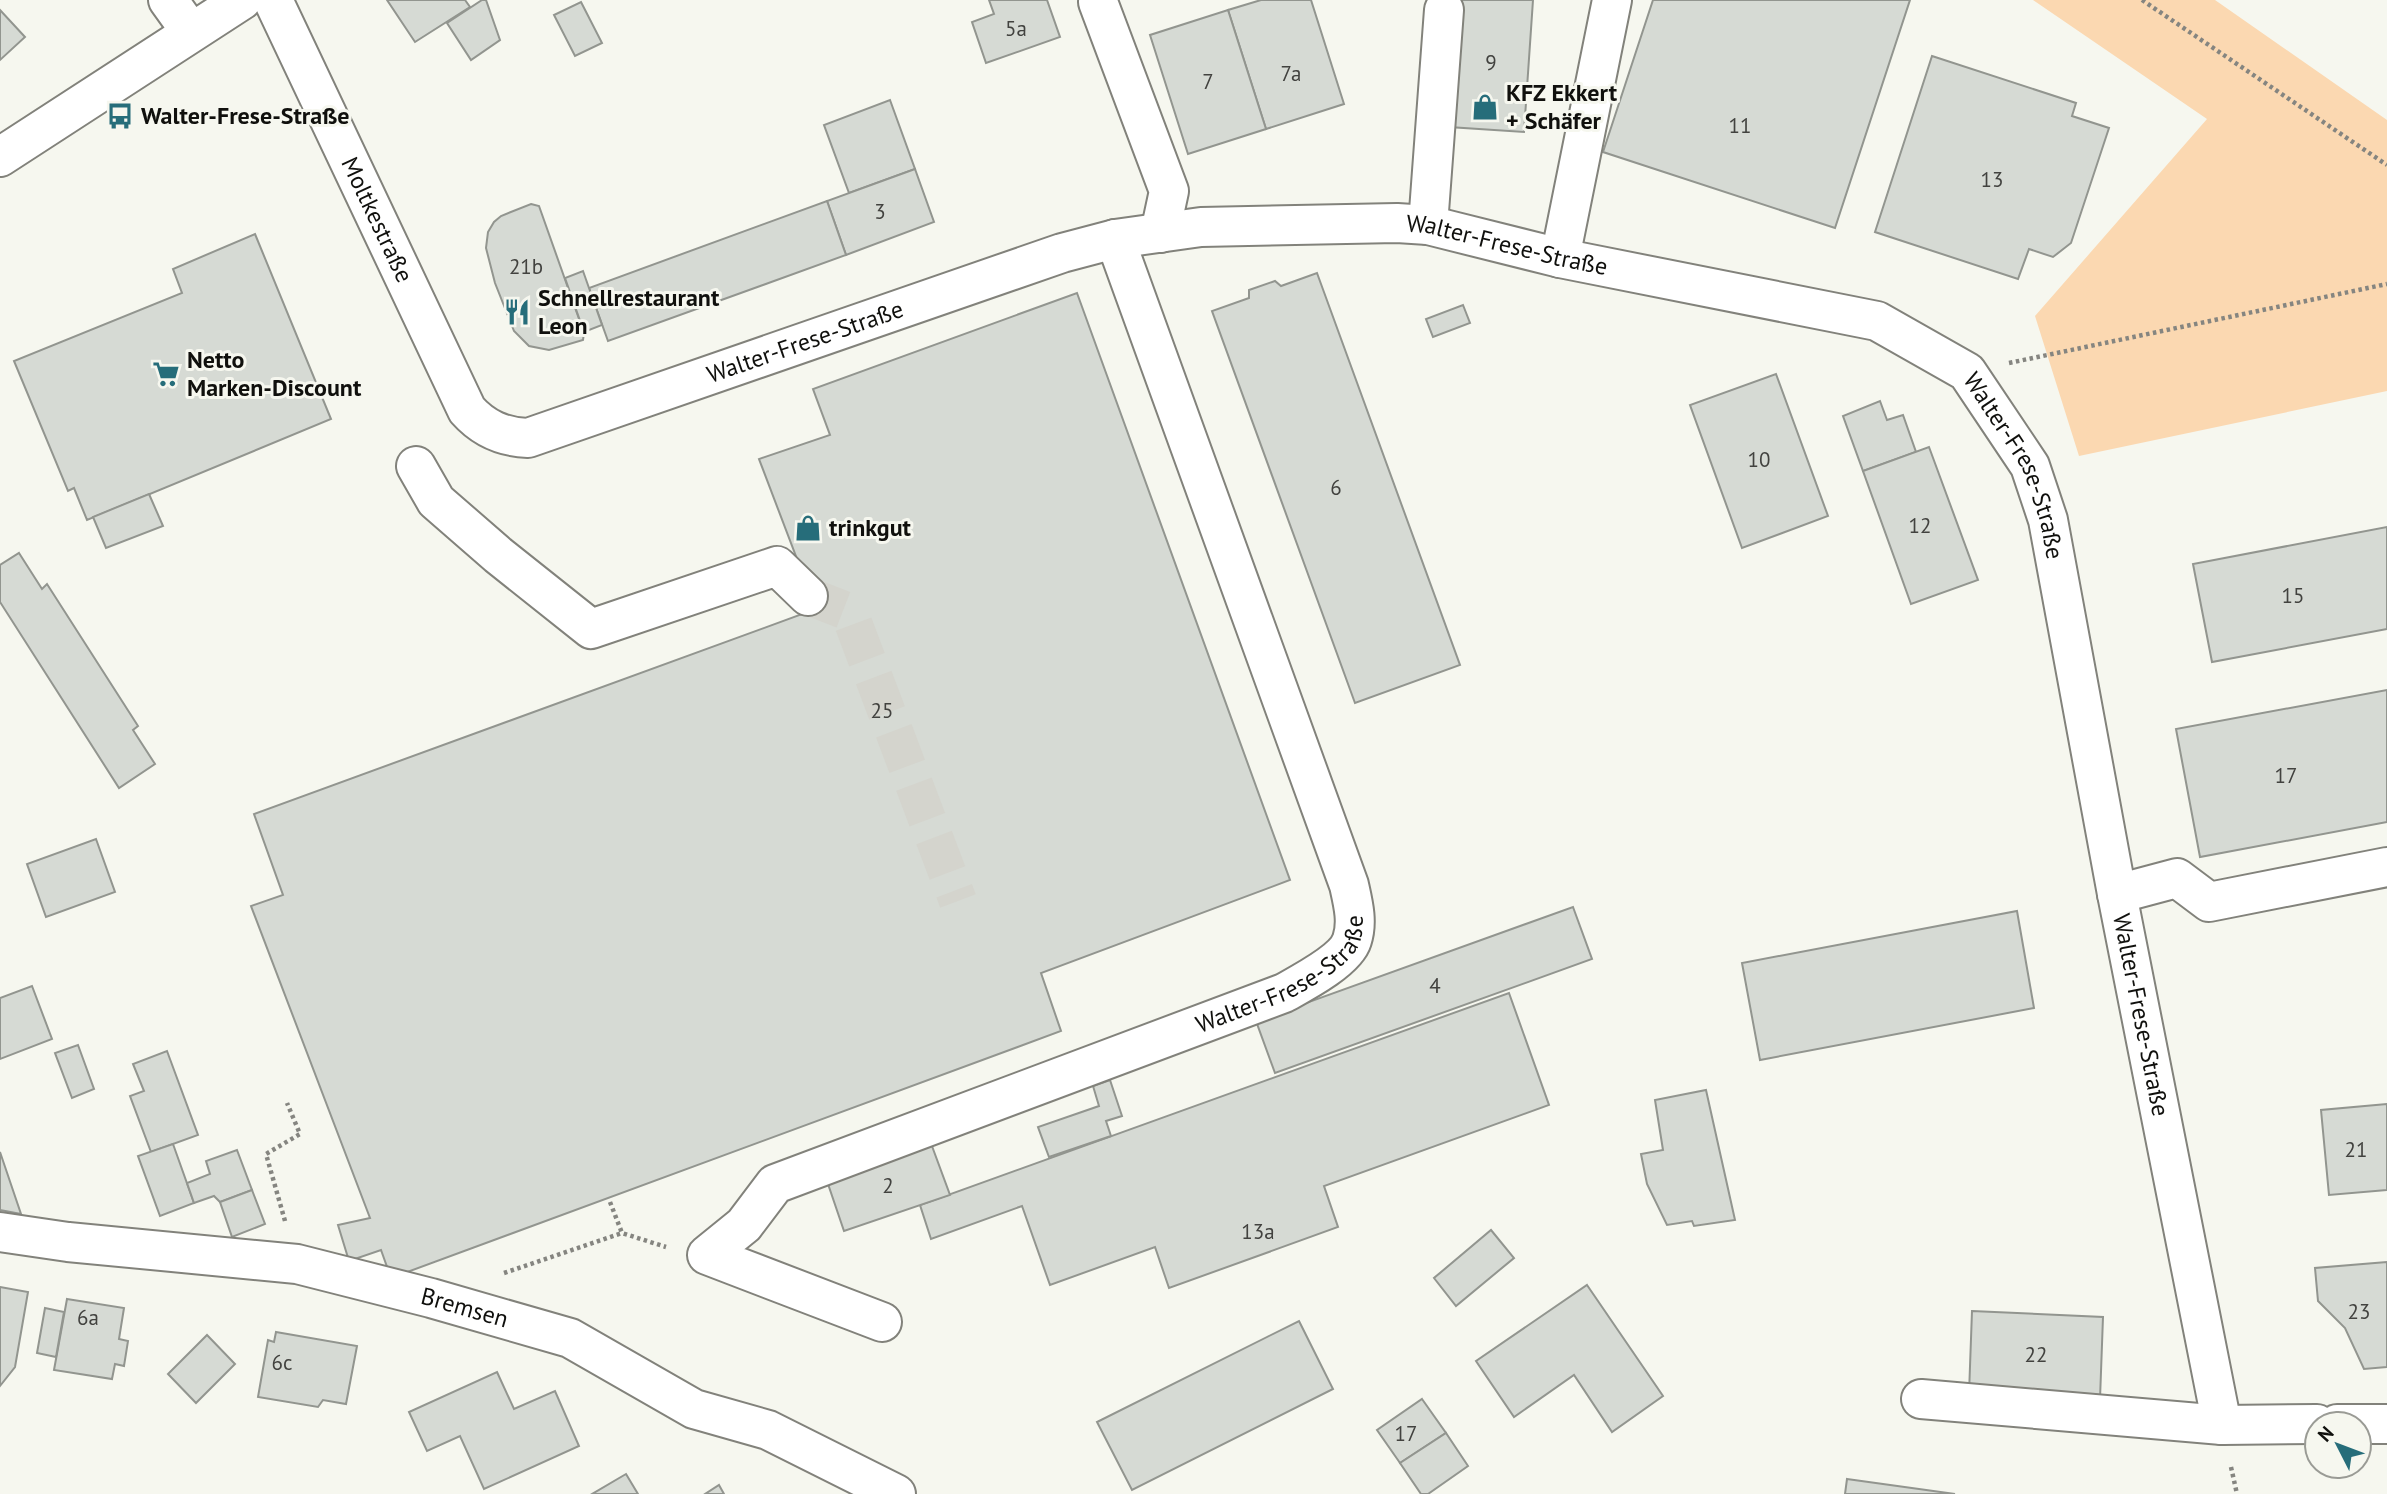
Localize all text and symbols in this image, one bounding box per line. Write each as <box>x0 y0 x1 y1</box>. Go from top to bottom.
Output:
house number: 5a <box>1005 15 1027 42</box>
house number: 9 <box>1485 49 1497 76</box>
house number: 7a <box>1281 60 1301 87</box>
house number: 7 <box>1202 68 1214 95</box>
place label: KFZ Ekkert + Schäfer <box>1506 77 1618 136</box>
shop icon: KFZ Ekkert + Schäfer <box>1470 92 1500 122</box>
place label: Walter-Frese-Straße <box>141 100 350 131</box>
bus stop icon: Walter-Frese-Straße <box>105 101 135 131</box>
house number: 11 <box>1729 112 1751 139</box>
street label: Moltkestraße <box>334 152 420 287</box>
house number: 13 <box>1981 166 2003 193</box>
house number: 3 <box>874 198 886 225</box>
street label: Walter-Frese-Straße <box>1406 208 1610 282</box>
house number: 21b <box>509 253 543 280</box>
place label: Schnellrestaurant Leon <box>538 282 720 341</box>
street label: Walter-Frese-Straße <box>703 293 907 390</box>
restaurant icon: Schnellrestaurant Leon <box>502 297 532 327</box>
place label: Netto Marken-Discount <box>187 344 362 403</box>
supermarket icon: Netto Marken-Discount <box>151 359 181 389</box>
street label: Walter-Frese-Straße <box>1957 366 2071 562</box>
house number: 10 <box>1748 446 1770 473</box>
house number: 6 <box>1330 474 1342 501</box>
place label: trinkgut <box>829 512 912 543</box>
house number: 12 <box>1909 512 1931 539</box>
shop icon: trinkgut <box>793 513 823 543</box>
house number: 15 <box>2282 582 2304 609</box>
house number: 25 <box>871 697 893 724</box>
house number: 17 <box>2275 762 2297 789</box>
street label: Walter-Frese-Straße <box>2106 911 2177 1119</box>
street label: Walter-Frese-Straße <box>1191 915 1370 1040</box>
house number: 4 <box>1429 972 1441 999</box>
house number: 21 <box>2345 1136 2367 1163</box>
house number: 2 <box>882 1172 894 1199</box>
house number: 13a <box>1241 1218 1275 1245</box>
street label: Bremsen <box>418 1280 512 1334</box>
house number: 23 <box>2348 1298 2370 1325</box>
house number: 6a <box>77 1304 99 1331</box>
house number: 22 <box>2025 1341 2047 1368</box>
house number: 6c <box>272 1349 292 1376</box>
north arrow <box>2303 1410 2373 1480</box>
house number: 17 <box>1395 1420 1417 1447</box>
text: N <box>2312 1421 2338 1446</box>

